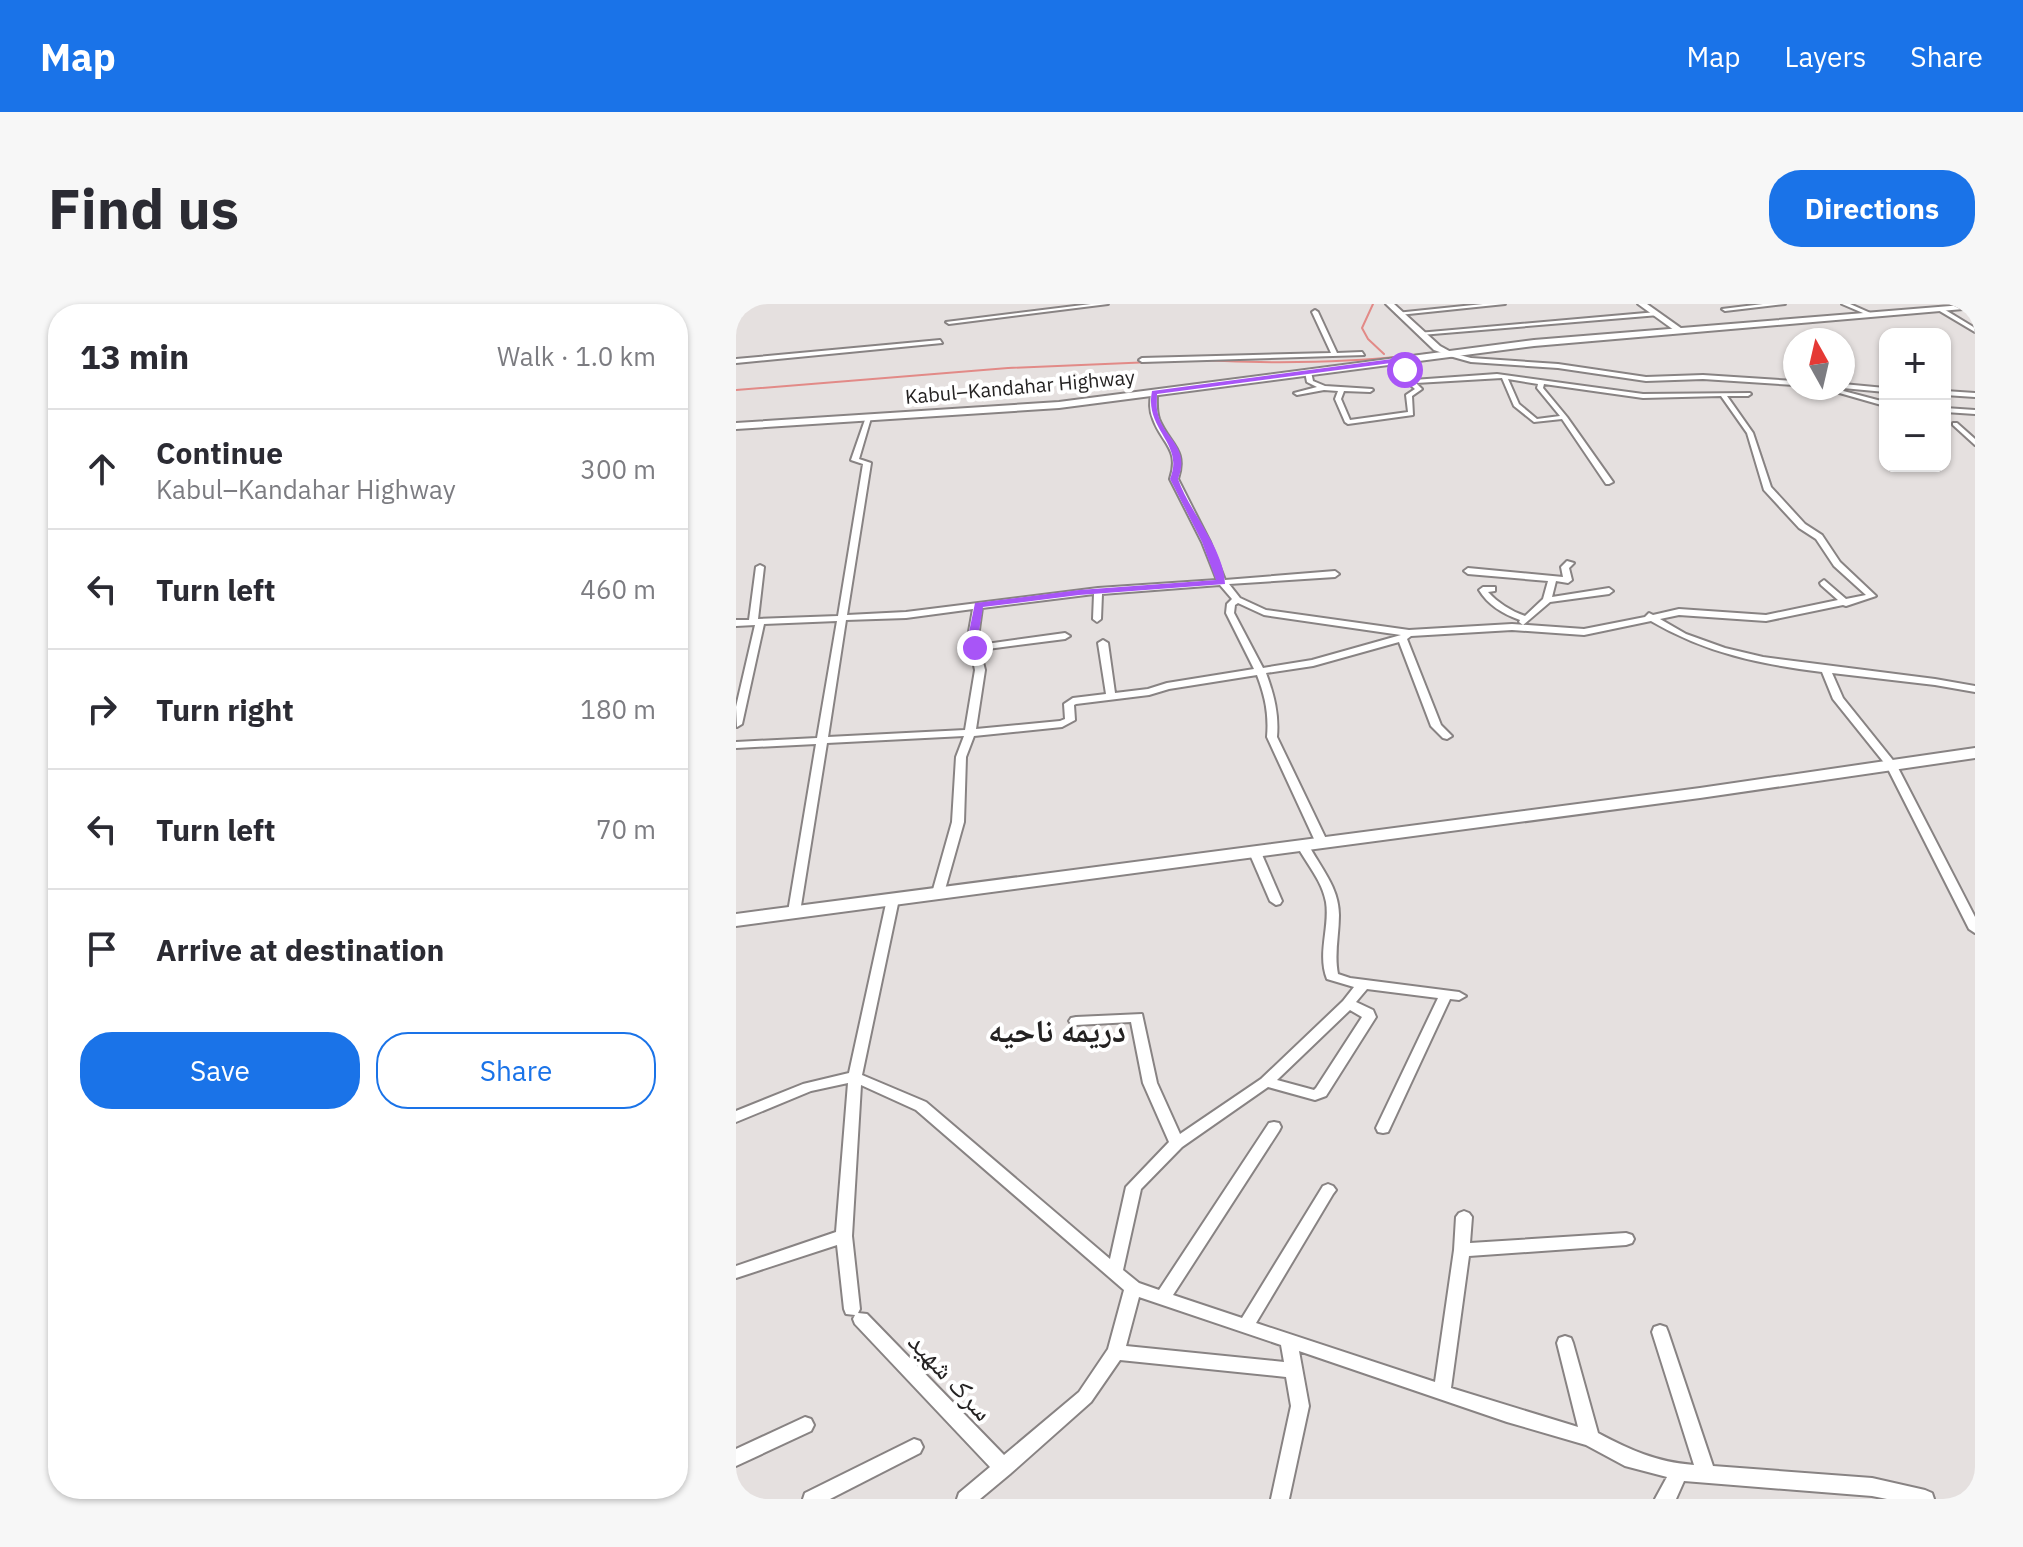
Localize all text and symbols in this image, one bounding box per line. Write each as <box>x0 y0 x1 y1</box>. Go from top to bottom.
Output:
text: Map <box>40 32 116 81</box>
text: Map <box>1686 38 1740 75</box>
text: Layers <box>1784 38 1866 75</box>
text: Share <box>1910 38 1983 75</box>
button: Directions <box>1769 170 1975 247</box>
text: Find us <box>48 172 239 244</box>
north arrow <box>1783 328 1855 400</box>
map controls <box>1879 328 1951 472</box>
button: + <box>1879 328 1951 400</box>
text: 13 min <box>80 334 189 378</box>
text: Walk · 1.0 km <box>497 339 656 373</box>
route start <box>1387 352 1423 388</box>
street label: Kabul–Kandahar Highway <box>904 363 1136 410</box>
button: − <box>1879 400 1951 472</box>
text: Continue <box>156 433 283 472</box>
icon: ahead <box>80 447 124 491</box>
text: 300 m <box>580 452 656 486</box>
text: Kabul–Kandahar Highway <box>156 472 456 506</box>
icon: left <box>80 567 124 611</box>
text: Turn left <box>156 570 275 609</box>
text: 460 m <box>580 572 656 606</box>
route end <box>957 630 993 666</box>
icon: right <box>80 687 124 731</box>
text: Turn right <box>156 690 294 729</box>
text: 180 m <box>580 692 656 726</box>
icon: left <box>80 807 124 851</box>
text: Turn left <box>156 810 275 849</box>
text: 70 m <box>596 812 656 846</box>
icon: arrive <box>80 927 124 971</box>
text: Arrive at destination <box>156 930 444 969</box>
district label: دریمه ناحیه <box>988 1009 1126 1051</box>
button: Save <box>80 1032 360 1109</box>
button: Share <box>376 1032 656 1109</box>
street label: سرک شهید <box>901 1323 1002 1428</box>

